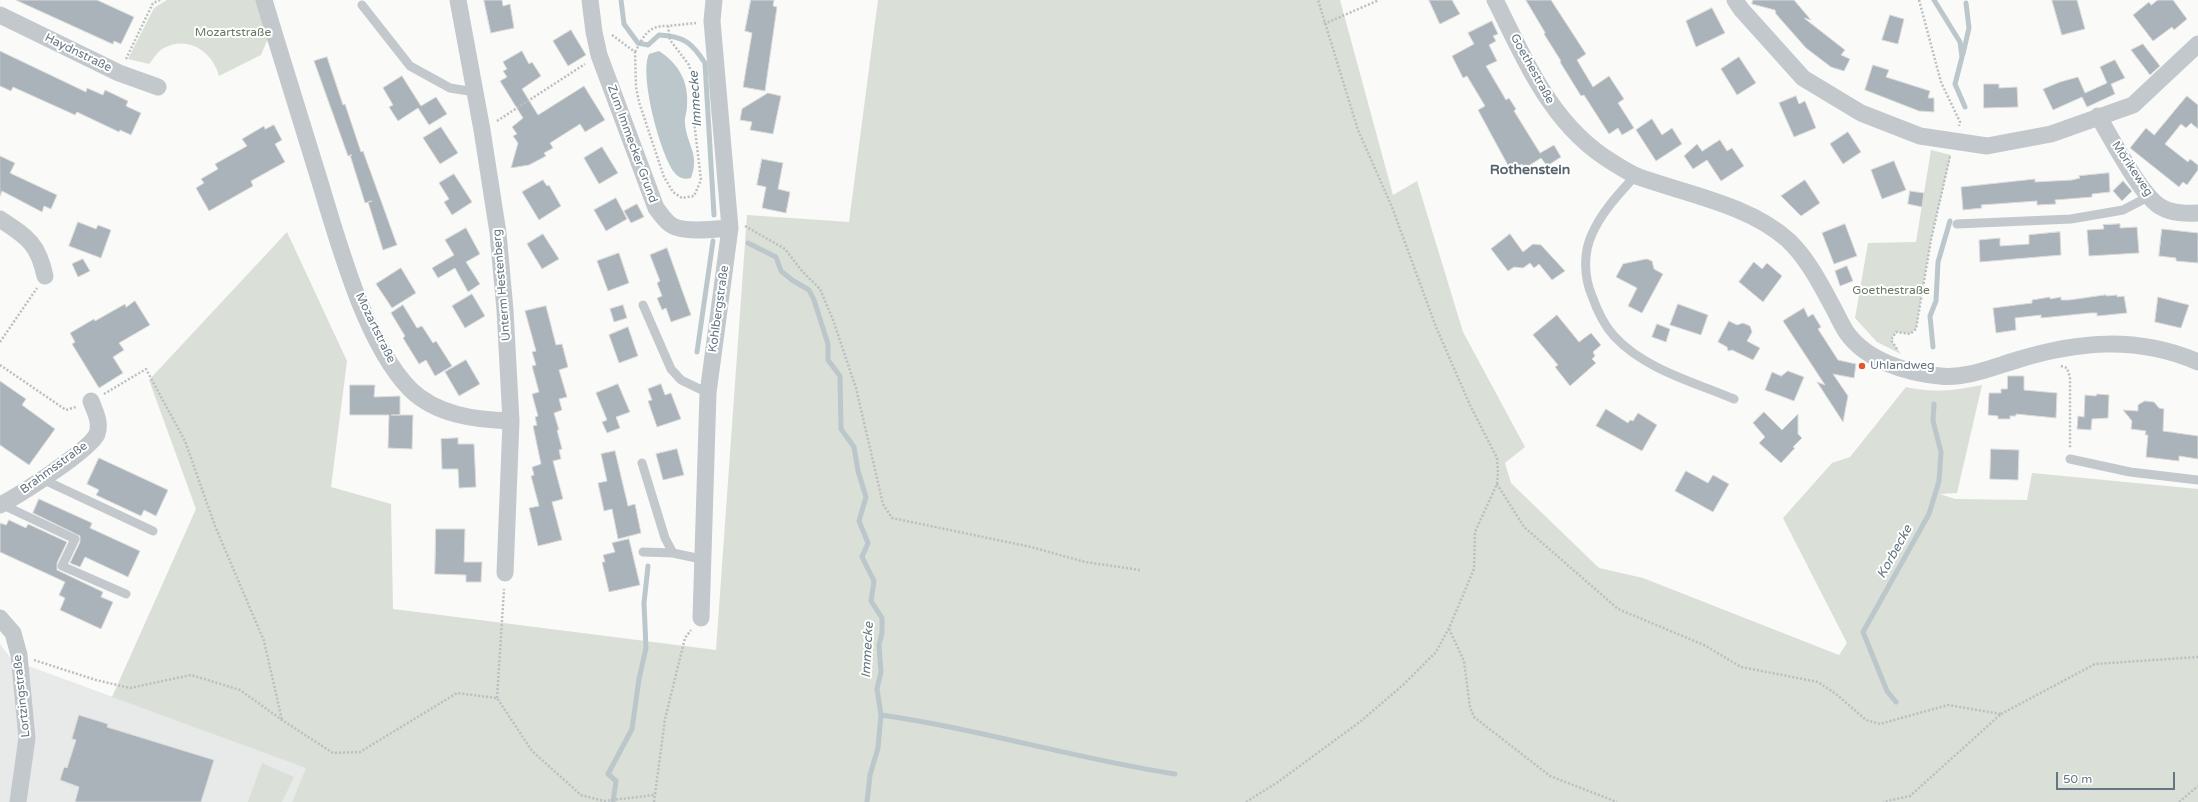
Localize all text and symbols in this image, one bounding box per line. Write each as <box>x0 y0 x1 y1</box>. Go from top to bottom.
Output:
park label: Mozartstraße <box>195 26 271 40</box>
street label: Haydnstraße <box>42 31 114 75</box>
street label: Goethestraße <box>1507 32 1557 106</box>
water label: Immecke <box>686 70 706 128</box>
street label: Zum Immecker Grund <box>604 83 660 205</box>
street label: Mörikeweg <box>2108 139 2156 199</box>
district label: Rothenstein <box>1490 162 1570 178</box>
street label: Unterm Hestenberg <box>490 228 514 342</box>
street label: Kohlbergstraße <box>706 265 732 353</box>
park label: Goethestraße <box>1852 284 1930 298</box>
street label: Mozartstraße <box>352 291 398 365</box>
place label: Uhlandweg <box>1870 359 1935 373</box>
marker: Uhlandweg <box>1857 361 1867 371</box>
street label: Brahmsstraße <box>18 439 90 497</box>
water label: Korbecke <box>1874 523 1916 581</box>
water label: Immecke <box>859 622 877 678</box>
street label: Lortzingstraße <box>11 654 33 738</box>
scale bar <box>2058 764 2177 790</box>
text: 50 m <box>2063 772 2092 786</box>

